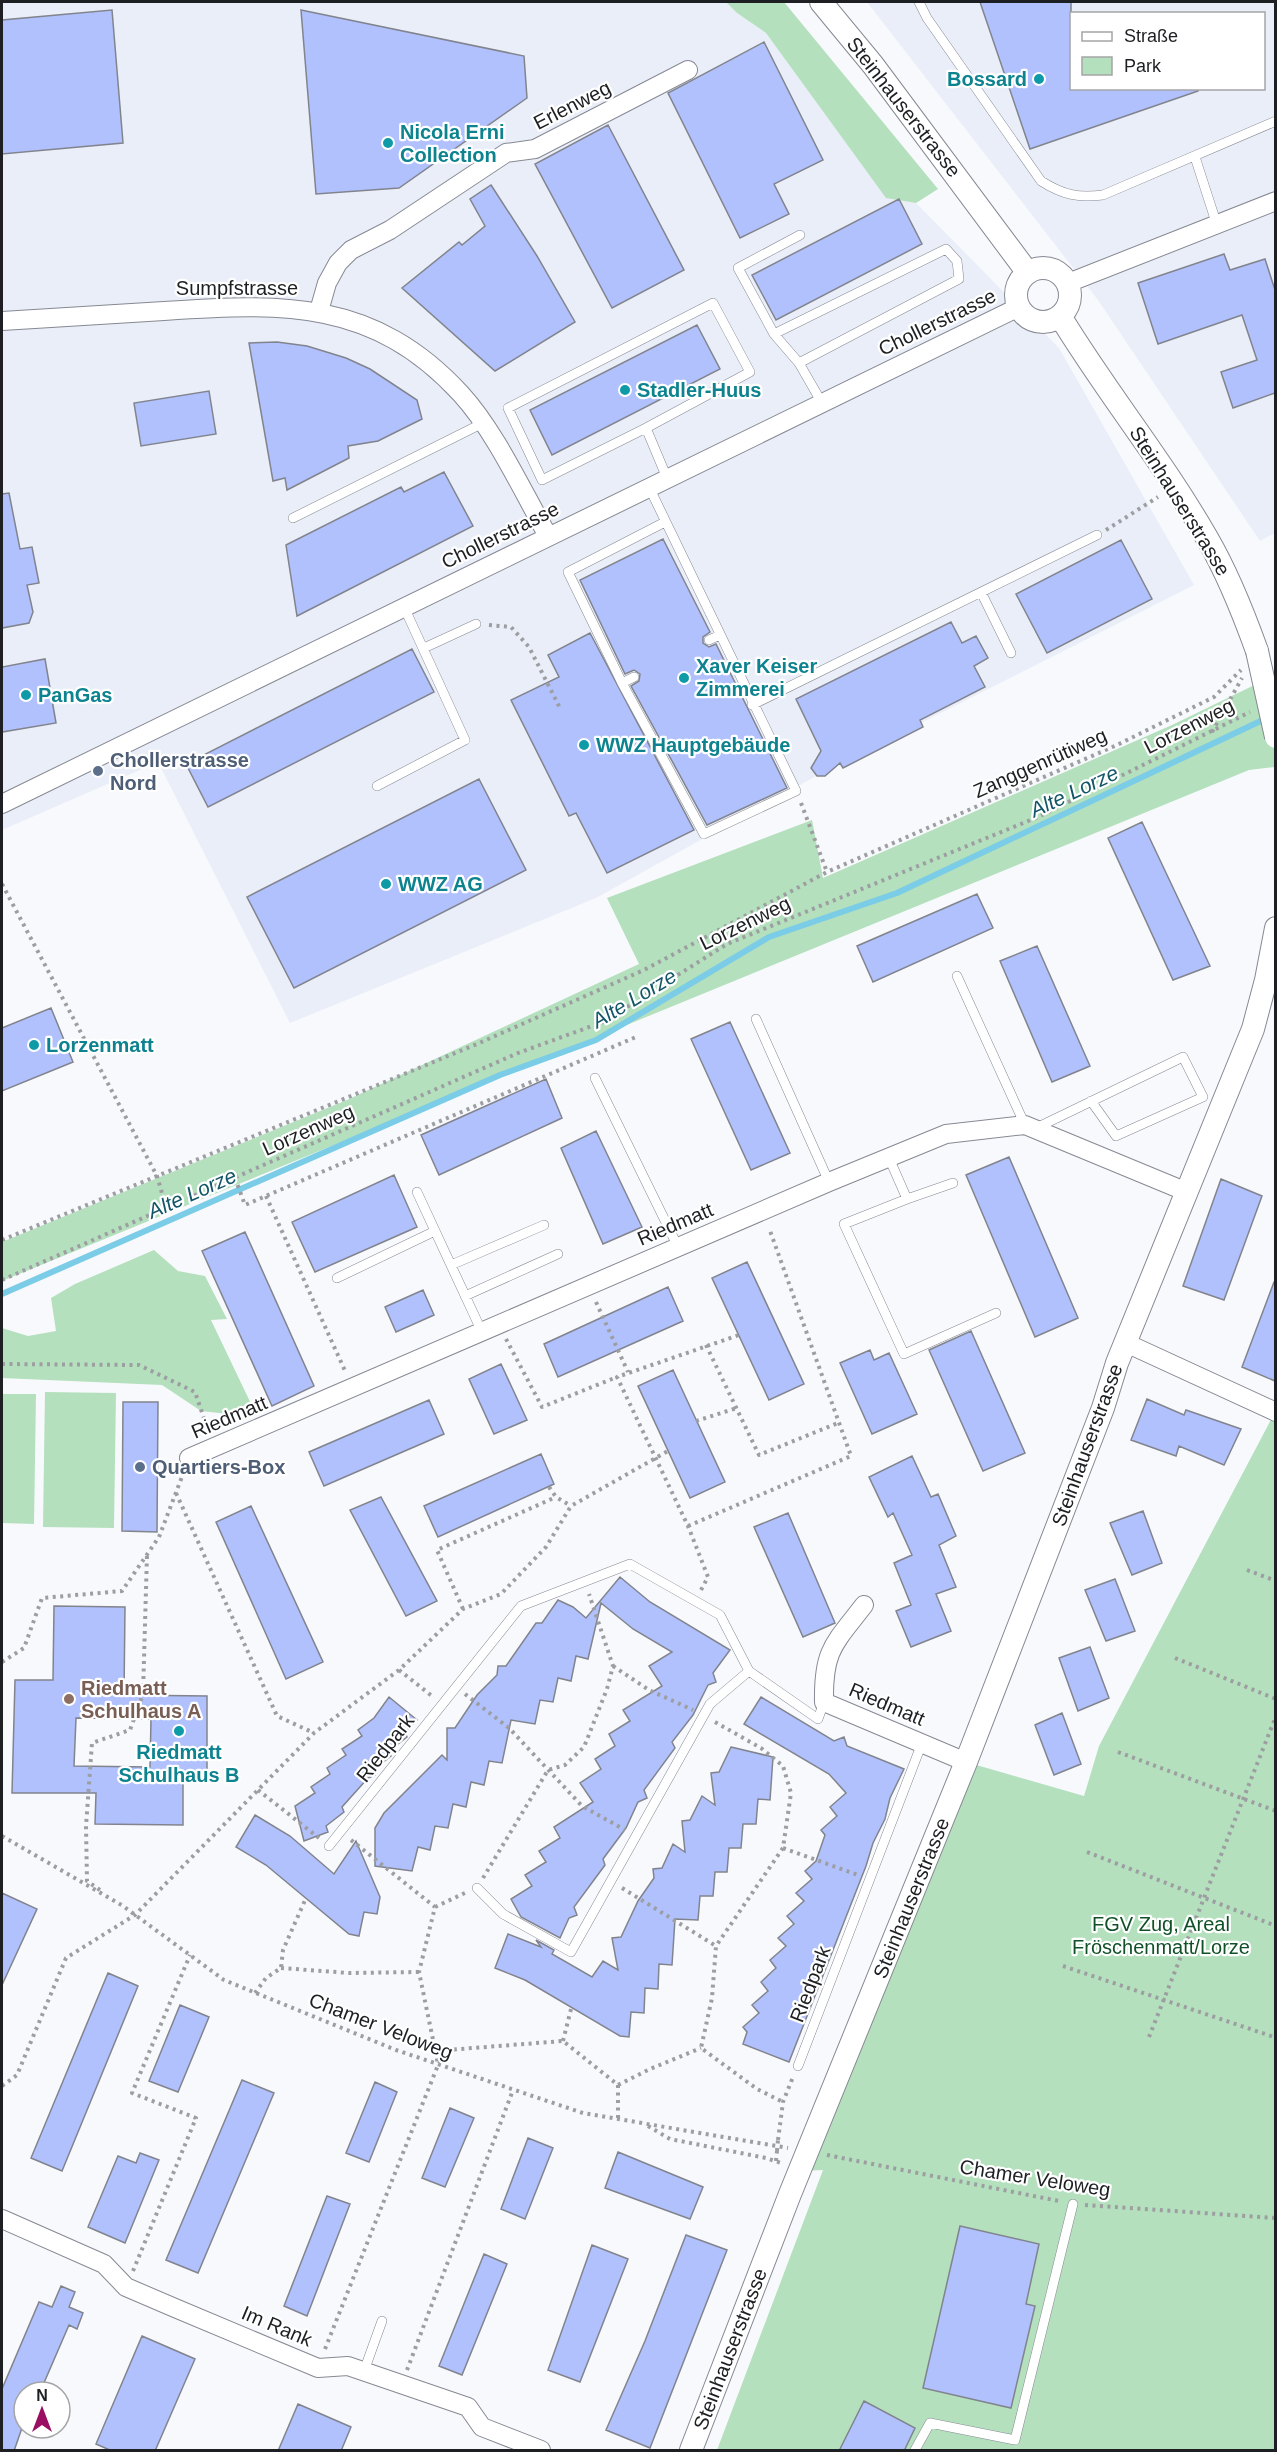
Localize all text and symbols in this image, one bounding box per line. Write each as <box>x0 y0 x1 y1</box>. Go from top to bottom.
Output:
legend <box>1070 12 1265 90</box>
text: Straße <box>1124 26 1178 46</box>
street label: Steinhauserstrasse <box>843 33 965 181</box>
text: Park <box>1124 56 1162 76</box>
place label: Bossard <box>947 68 1027 90</box>
marker: Bossard <box>1032 72 1046 86</box>
street label: Erlenweg <box>530 76 614 134</box>
place label: Nicola Erni Collection <box>400 121 504 166</box>
marker: Nicola Erni Collection <box>381 136 395 150</box>
street label: Sumpfstrasse <box>176 277 298 299</box>
street label: Chollerstrasse <box>875 284 999 360</box>
place label: Stadler-Huus <box>637 379 761 401</box>
marker: Stadler-Huus <box>618 383 632 397</box>
street label: Steinhauserstrasse <box>1125 423 1235 579</box>
street label: Chollerstrasse <box>438 497 562 573</box>
place label: Xaver Keiser Zimmerei <box>696 655 817 700</box>
marker: Xaver Keiser Zimmerei <box>677 671 691 685</box>
place label: PanGas <box>38 684 112 706</box>
marker: PanGas <box>19 688 33 702</box>
street label: Lorzenweg <box>1140 694 1238 758</box>
street label: Zanggenrütiweg <box>970 724 1110 802</box>
place label: WWZ Hauptgebäude <box>596 734 790 756</box>
marker: WWZ Hauptgebäude <box>577 738 591 752</box>
place label: Chollerstrasse Nord <box>110 749 249 794</box>
water label: Alte Lorze <box>1024 761 1122 822</box>
marker: Chollerstrasse Nord <box>91 764 105 778</box>
place label: WWZ AG <box>398 873 483 895</box>
marker: WWZ AG <box>379 877 393 891</box>
street label: Lorzenweg <box>696 892 794 954</box>
water label: Alte Lorze <box>586 964 680 1033</box>
place label: Lorzenmatt <box>46 1034 154 1056</box>
marker: Lorzenmatt <box>27 1038 41 1052</box>
street label: Lorzenweg <box>259 1100 357 1160</box>
water label: Alte Lorze <box>142 1163 240 1224</box>
street label: Riedmatt <box>634 1198 717 1250</box>
street label: Steinhauserstrasse <box>1047 1361 1127 1529</box>
street label: Riedmatt <box>188 1391 271 1443</box>
place label: Quartiers-Box <box>152 1456 285 1478</box>
marker: Quartiers-Box <box>133 1460 147 1474</box>
place label: Riedmatt Schulhaus A <box>81 1677 201 1722</box>
street label: Riedmatt <box>846 1678 929 1730</box>
marker: Riedmatt Schulhaus A <box>62 1692 76 1706</box>
street label: Riedpark <box>352 1709 419 1786</box>
marker: Riedmatt Schulhaus B <box>172 1724 186 1738</box>
place label: Riedmatt Schulhaus B <box>118 1741 240 1786</box>
street label: Steinhauserstrasse <box>869 1815 953 1981</box>
park label: FGV Zug, Areal Fröschenmatt/Lorze <box>1072 1913 1250 1958</box>
street label: Riedpark <box>785 1942 835 2025</box>
street label: Chamer Veloweg <box>306 1988 456 2064</box>
street label: Chamer Veloweg <box>958 2155 1112 2201</box>
street label: Steinhauserstrasse <box>689 2265 771 2433</box>
street label: Im Rank <box>238 2301 316 2351</box>
north arrow <box>12 2380 72 2440</box>
text: N <box>36 2387 48 2404</box>

